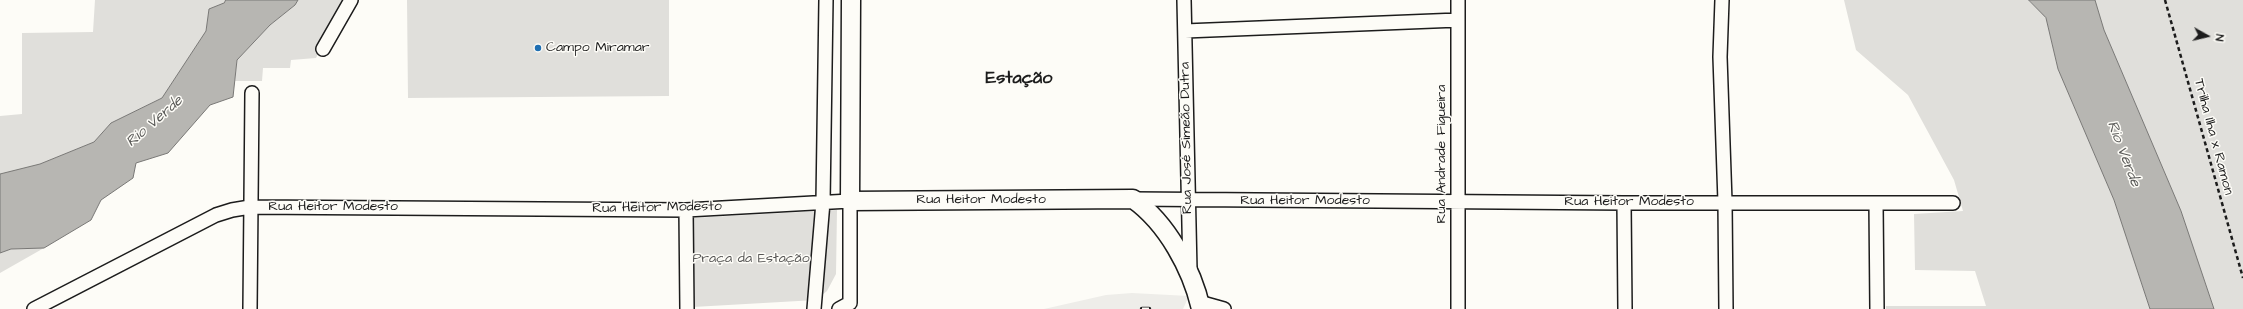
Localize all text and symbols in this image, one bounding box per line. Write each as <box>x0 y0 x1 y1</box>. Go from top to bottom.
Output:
north arrow <box>2187 16 2227 56</box>
text: N <box>2211 33 2227 42</box>
place label: Campo Miramar <box>546 40 649 56</box>
marker: Campo Miramar <box>533 43 543 53</box>
street label: Rua José Simeão Dutra <box>1177 62 1197 214</box>
district label: Estação <box>986 68 1052 90</box>
street label: Trilha Ilha x Ramon <box>2189 77 2237 197</box>
street label: Rua Andrade Figueira <box>1434 85 1450 223</box>
water label: Rio Verde <box>123 93 187 151</box>
water label: Rio Verde <box>2102 119 2144 189</box>
street label: Rua Heitor Modesto <box>916 192 1046 208</box>
street label: Rua Heitor Modesto <box>1240 193 1370 209</box>
street label: Rua Heitor Modesto <box>1564 194 1694 210</box>
street label: Rua Heitor Modesto <box>592 198 722 218</box>
street label: Rua Heitor Modesto <box>268 199 398 215</box>
park label: Praça da Estação <box>692 251 810 267</box>

